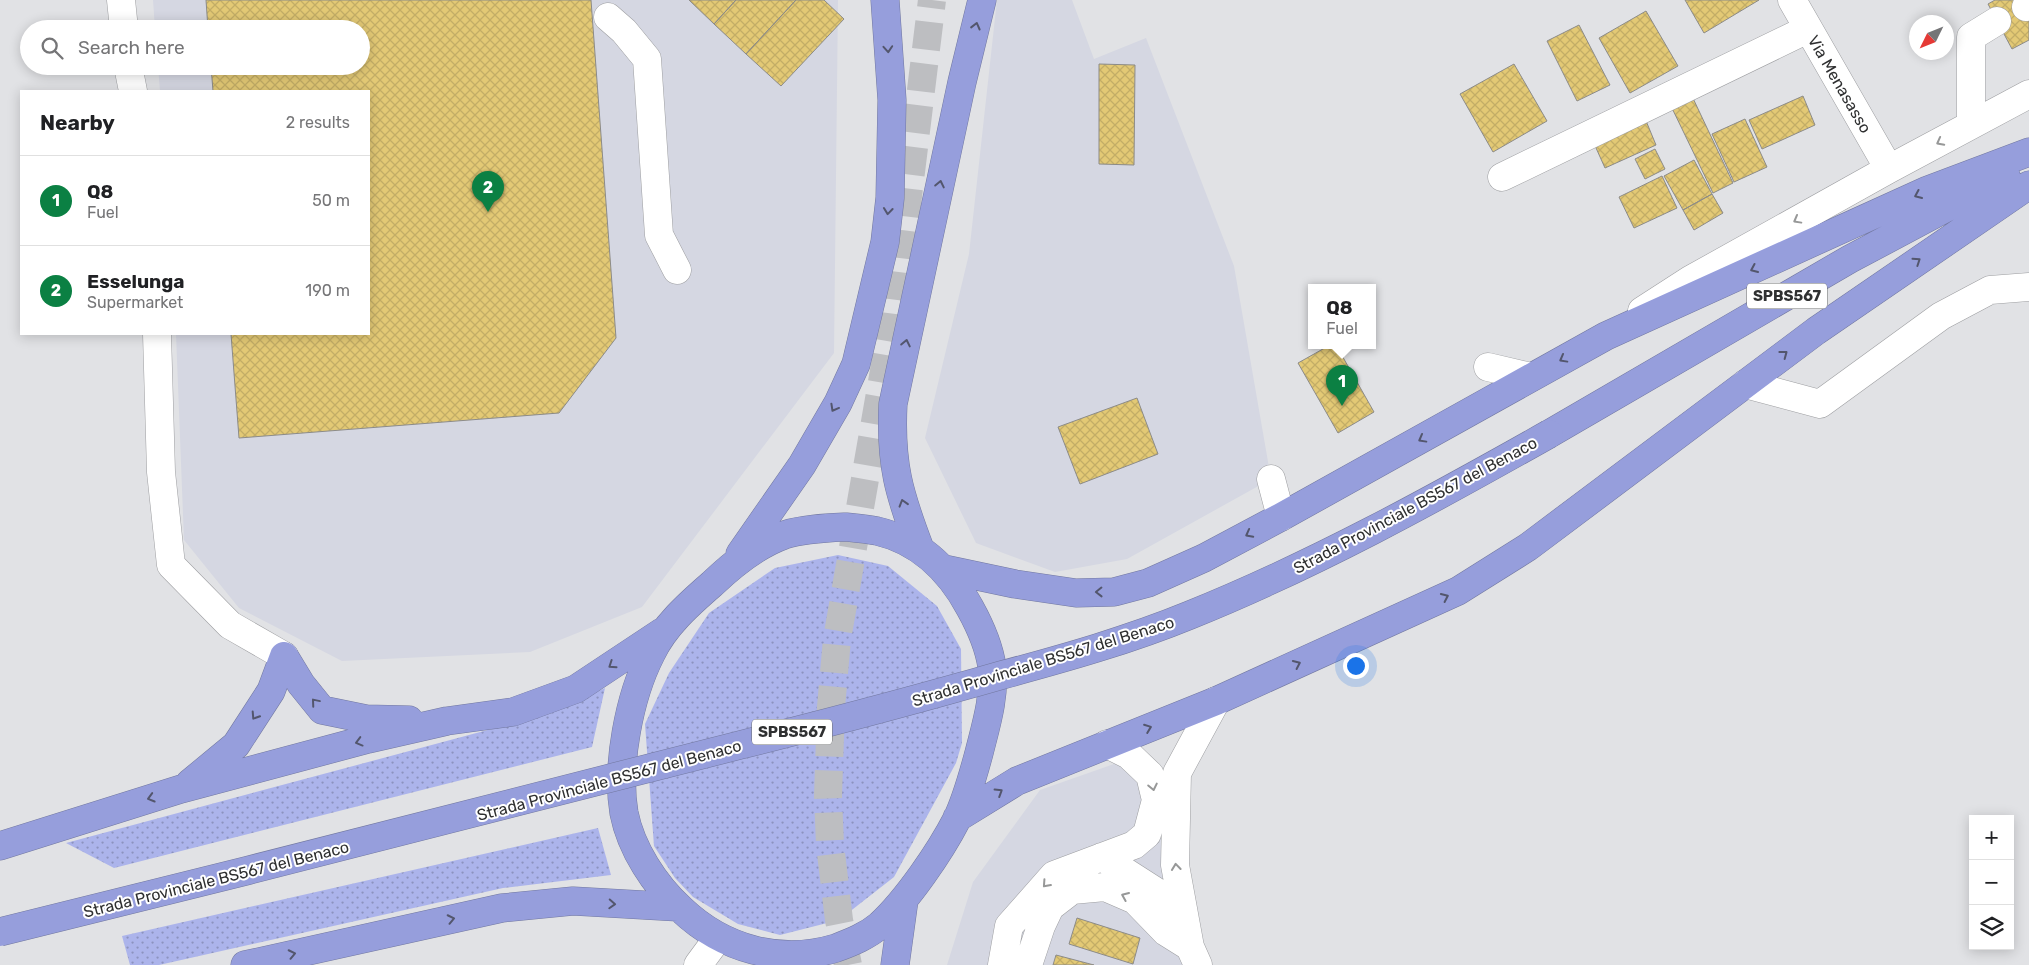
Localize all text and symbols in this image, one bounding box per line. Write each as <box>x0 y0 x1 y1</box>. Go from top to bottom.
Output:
north arrow <box>1909 15 1954 60</box>
search box <box>20 20 370 75</box>
one-way arrow <box>970 21 981 30</box>
street label: Via Menasasso <box>1804 32 1875 137</box>
icon: search <box>38 34 66 62</box>
text: Search here <box>78 36 185 59</box>
one-way arrow <box>883 45 894 53</box>
text: Nearby <box>40 110 115 135</box>
text: 2 results <box>286 113 350 132</box>
one-way arrow <box>1936 136 1945 146</box>
pin: 2 <box>472 171 504 212</box>
text: Q8 <box>87 180 113 203</box>
one-way arrow <box>934 180 945 189</box>
one-way arrow <box>1914 188 1923 199</box>
text: 1 <box>52 191 60 210</box>
text: 50 m <box>312 191 350 210</box>
text: Fuel <box>87 203 119 222</box>
one-way arrow <box>883 207 894 215</box>
one-way arrow <box>1793 213 1802 223</box>
one-way arrow <box>1912 258 1921 267</box>
one-way arrow <box>1750 262 1759 273</box>
text: Esselunga <box>87 270 185 293</box>
text: 2 <box>51 281 61 300</box>
text: 190 m <box>305 281 350 300</box>
popup <box>1308 284 1376 349</box>
road number: SPBS567 <box>1747 284 1827 308</box>
text: Supermarket <box>87 293 183 312</box>
text: Q8 <box>1326 296 1353 319</box>
text: Fuel <box>1326 319 1358 338</box>
one-way arrow <box>900 339 911 348</box>
one-way arrow <box>1778 352 1787 360</box>
one-way arrow <box>1560 353 1569 363</box>
pin: 1 <box>1326 365 1358 406</box>
one-way arrow <box>831 403 841 412</box>
one-way arrow <box>1418 432 1427 442</box>
street label: Strada Provinciale BS567 del Benaco <box>1290 433 1540 578</box>
one-way arrow <box>899 499 909 508</box>
one-way arrow <box>1245 528 1254 538</box>
one-way arrow <box>1094 587 1102 597</box>
one-way arrow <box>1440 592 1449 603</box>
street label: Strada Provinciale BS567 del Benaco <box>910 612 1176 710</box>
your location <box>1343 653 1369 679</box>
one-way arrow <box>608 659 618 668</box>
one-way arrow <box>1292 660 1301 670</box>
one-way arrow <box>312 698 321 707</box>
one-way arrow <box>252 710 261 719</box>
road number: SPBS567 <box>752 720 832 744</box>
one-way arrow <box>1143 724 1151 734</box>
one-way arrow <box>354 736 363 747</box>
street label: Strada Provinciale BS567 del Benaco <box>475 736 743 825</box>
one-way arrow <box>1147 783 1158 791</box>
one-way arrow <box>993 789 1002 799</box>
one-way arrow <box>148 793 156 803</box>
map controls <box>1969 815 2014 950</box>
button: + <box>1969 815 2014 860</box>
street label: Strada Provinciale BS567 del Benaco <box>81 837 351 922</box>
button: − <box>1969 860 2014 905</box>
one-way arrow <box>1171 863 1182 871</box>
one-way arrow <box>1043 878 1052 887</box>
one-way arrow <box>1121 892 1130 902</box>
one-way arrow <box>608 898 616 909</box>
button: layers <box>1969 905 2014 950</box>
one-way arrow <box>446 915 455 925</box>
one-way arrow <box>288 950 297 960</box>

